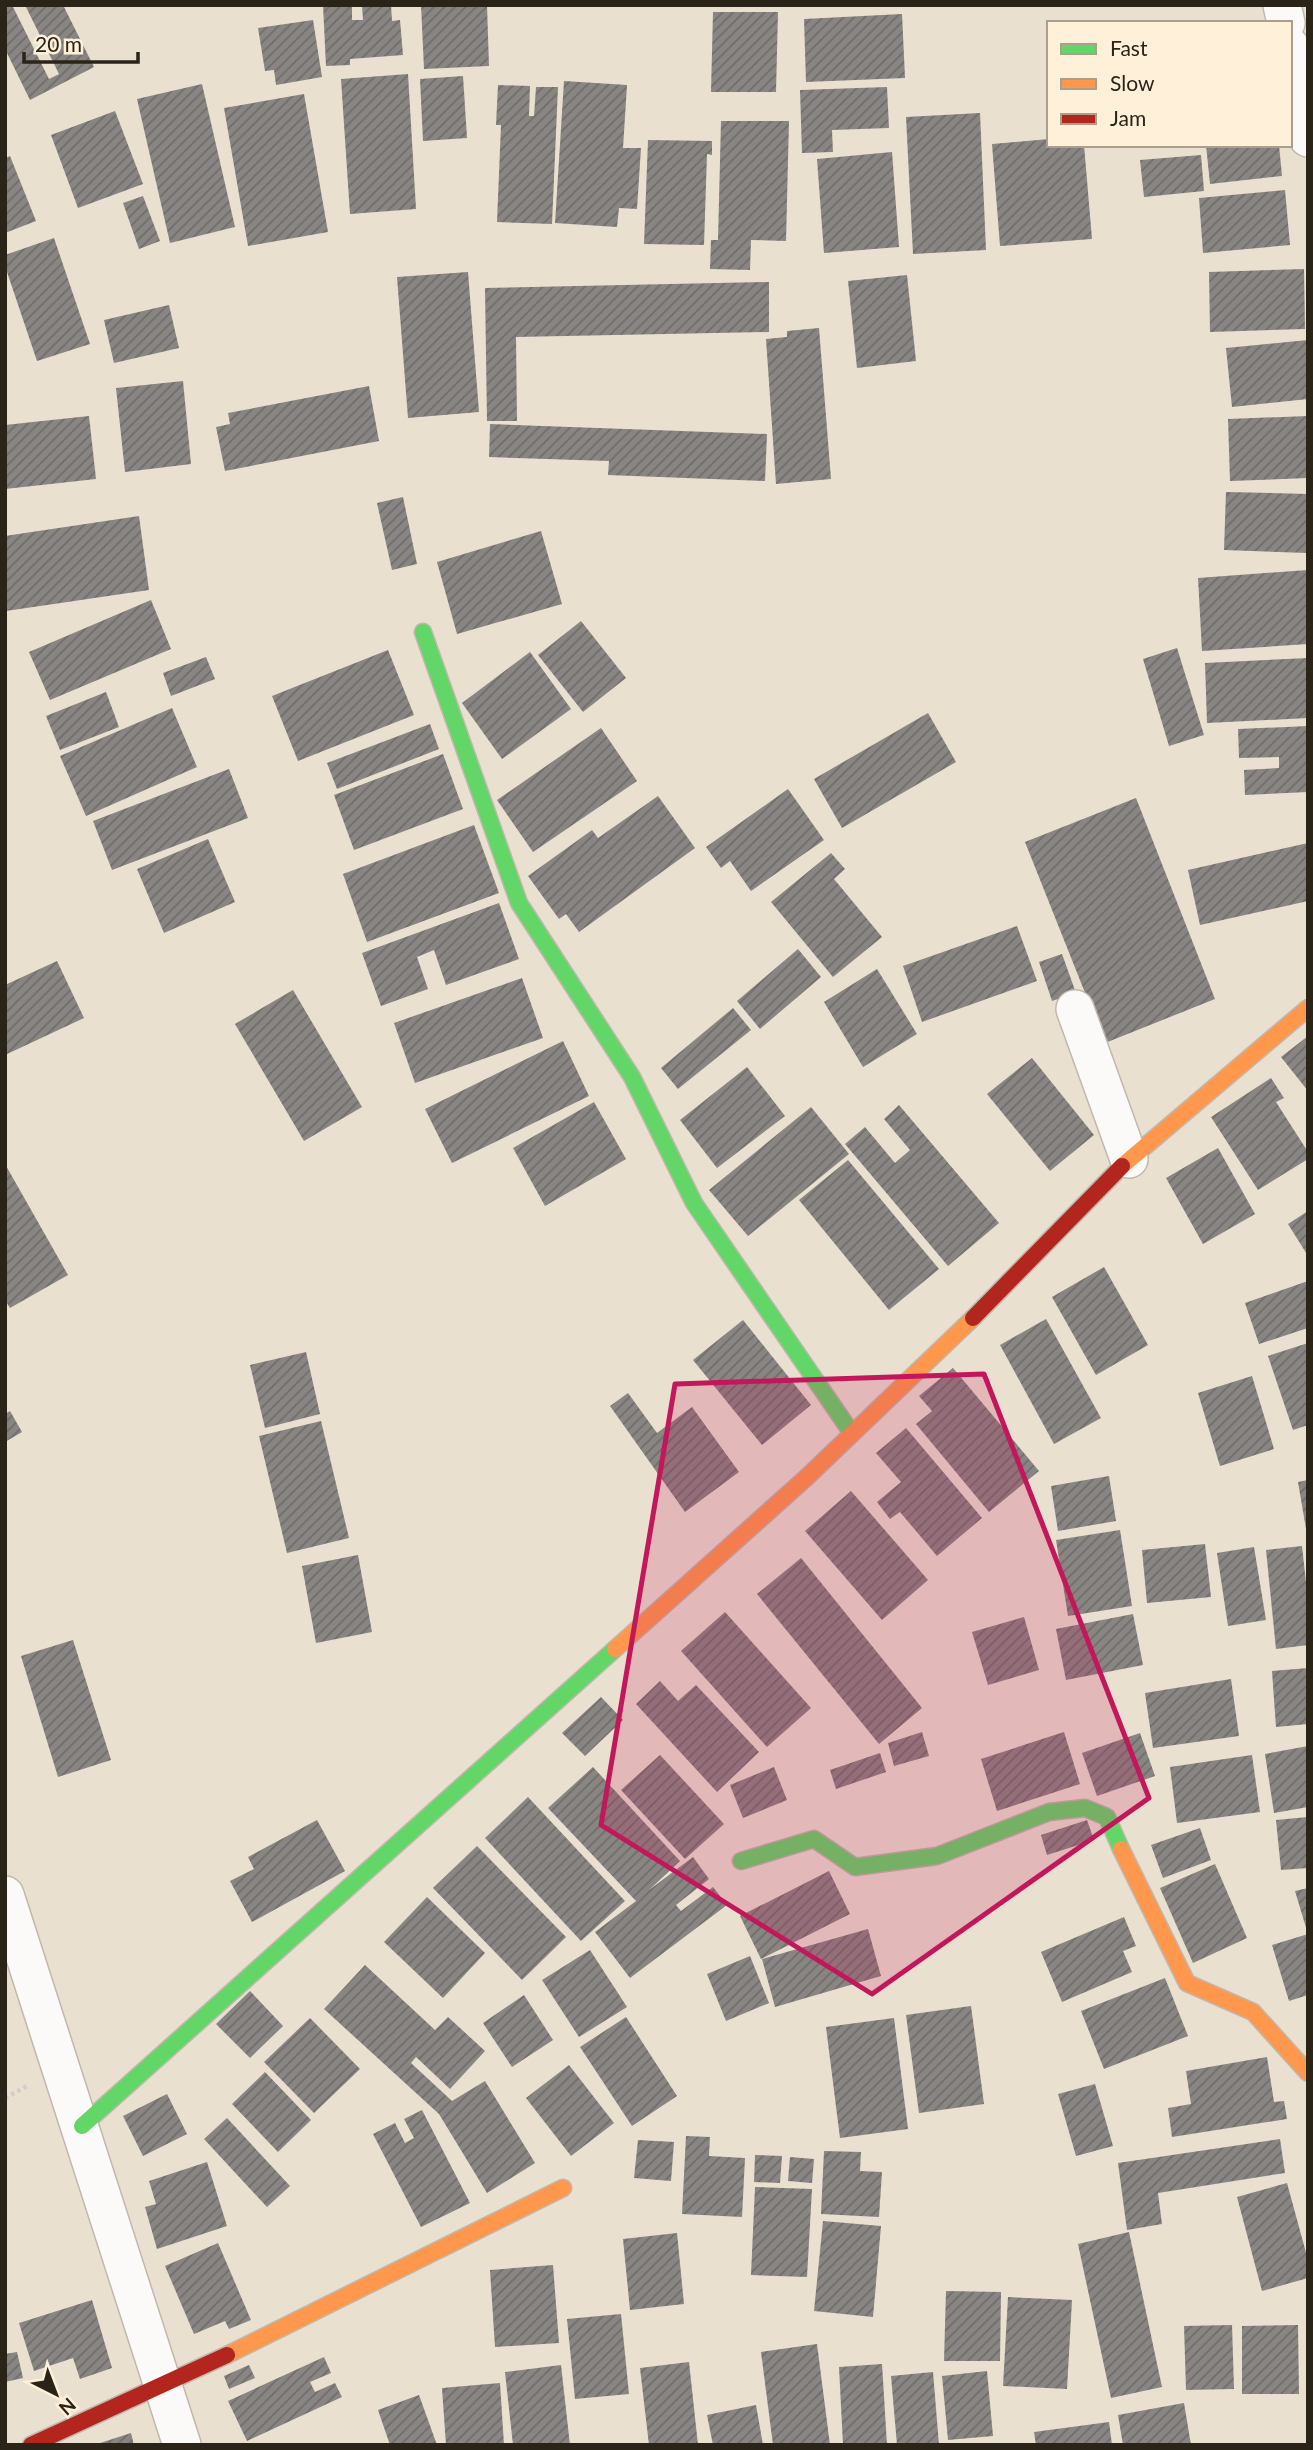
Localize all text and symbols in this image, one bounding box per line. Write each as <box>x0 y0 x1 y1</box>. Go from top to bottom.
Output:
scale bar <box>24 21 138 65</box>
legend <box>1047 21 1292 147</box>
text: 20 m <box>35 31 82 56</box>
text: Fast <box>1110 35 1148 60</box>
text: Slow <box>1110 70 1155 95</box>
text: Jam <box>1110 105 1146 130</box>
north arrow <box>21 2359 91 2429</box>
text: N <box>55 2394 81 2420</box>

